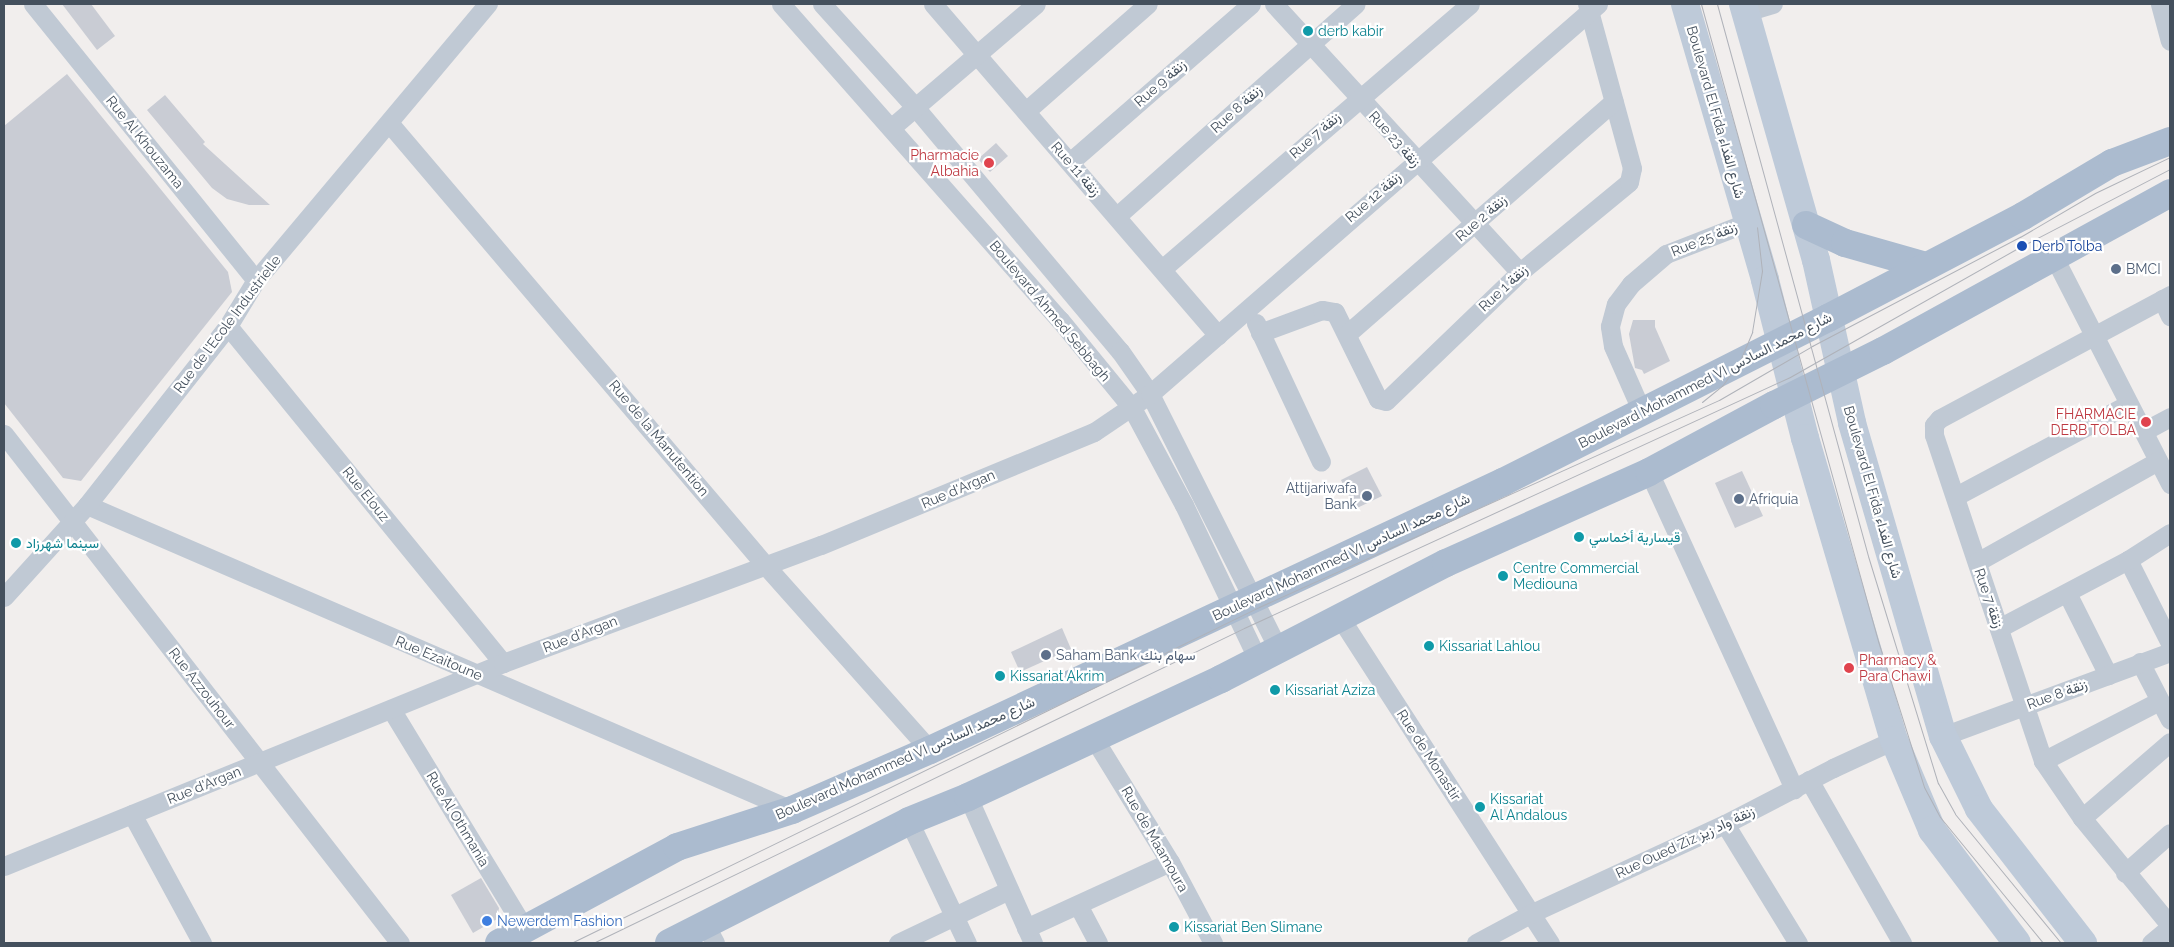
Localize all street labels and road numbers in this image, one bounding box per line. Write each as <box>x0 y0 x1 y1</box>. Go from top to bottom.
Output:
street label: Boulevard El Fida شارع الفداء <box>1683 24 1749 200</box>
street label: Rue 9 زنقة <box>1131 56 1189 110</box>
street label: Rue 8 زنقة <box>1207 82 1265 136</box>
street label: Rue Al Khouzama <box>102 92 188 192</box>
street label: Rue 7 زنقة <box>1286 108 1344 162</box>
street label: Rue 23 زنقة <box>1365 108 1425 170</box>
street label: Rue 11 زنقة <box>1048 138 1104 200</box>
street label: Rue 12 زنقة <box>1342 168 1404 226</box>
street label: Rue 2 زنقة <box>1452 191 1510 245</box>
street label: Rue 25 زنقة <box>1669 218 1739 260</box>
street label: Boulevard Ahmed Sebbagh <box>986 237 1114 385</box>
street label: Rue de l'Ecole Industrielle <box>170 252 284 396</box>
street label: Rue 1 زنقة <box>1475 261 1531 315</box>
street label: Boulevard Mohammed VI شارع محمد السادس <box>1575 308 1835 452</box>
street label: Rue de la Manutention <box>606 377 712 499</box>
street label: Boulevard El Fida شارع الفداء <box>1840 404 1906 580</box>
street label: Rue Elouz <box>339 463 393 525</box>
street label: Rue d'Argan <box>919 466 997 512</box>
street label: Boulevard Mohammed VI شارع محمد السادس <box>1209 490 1473 624</box>
street label: Rue 7 زنقة <box>1971 566 2007 630</box>
street label: Rue d'Argan <box>540 612 620 656</box>
street label: Rue Ezaitoune <box>393 632 485 684</box>
street label: Rue Azzouhour <box>165 644 239 732</box>
street label: Rue 8 زنقة <box>2024 675 2090 713</box>
street label: Boulevard Mohammed VI شارع محمد السادس <box>773 693 1037 823</box>
street label: Rue de Monastir <box>1393 706 1465 804</box>
street label: Rue d'Argan <box>165 763 243 807</box>
street label: Rue Al Othmania <box>423 768 493 870</box>
street label: Rue de Maamoura <box>1118 783 1192 895</box>
street label: Rue Oued Ziz زنقة واد زيز <box>1613 802 1757 882</box>

